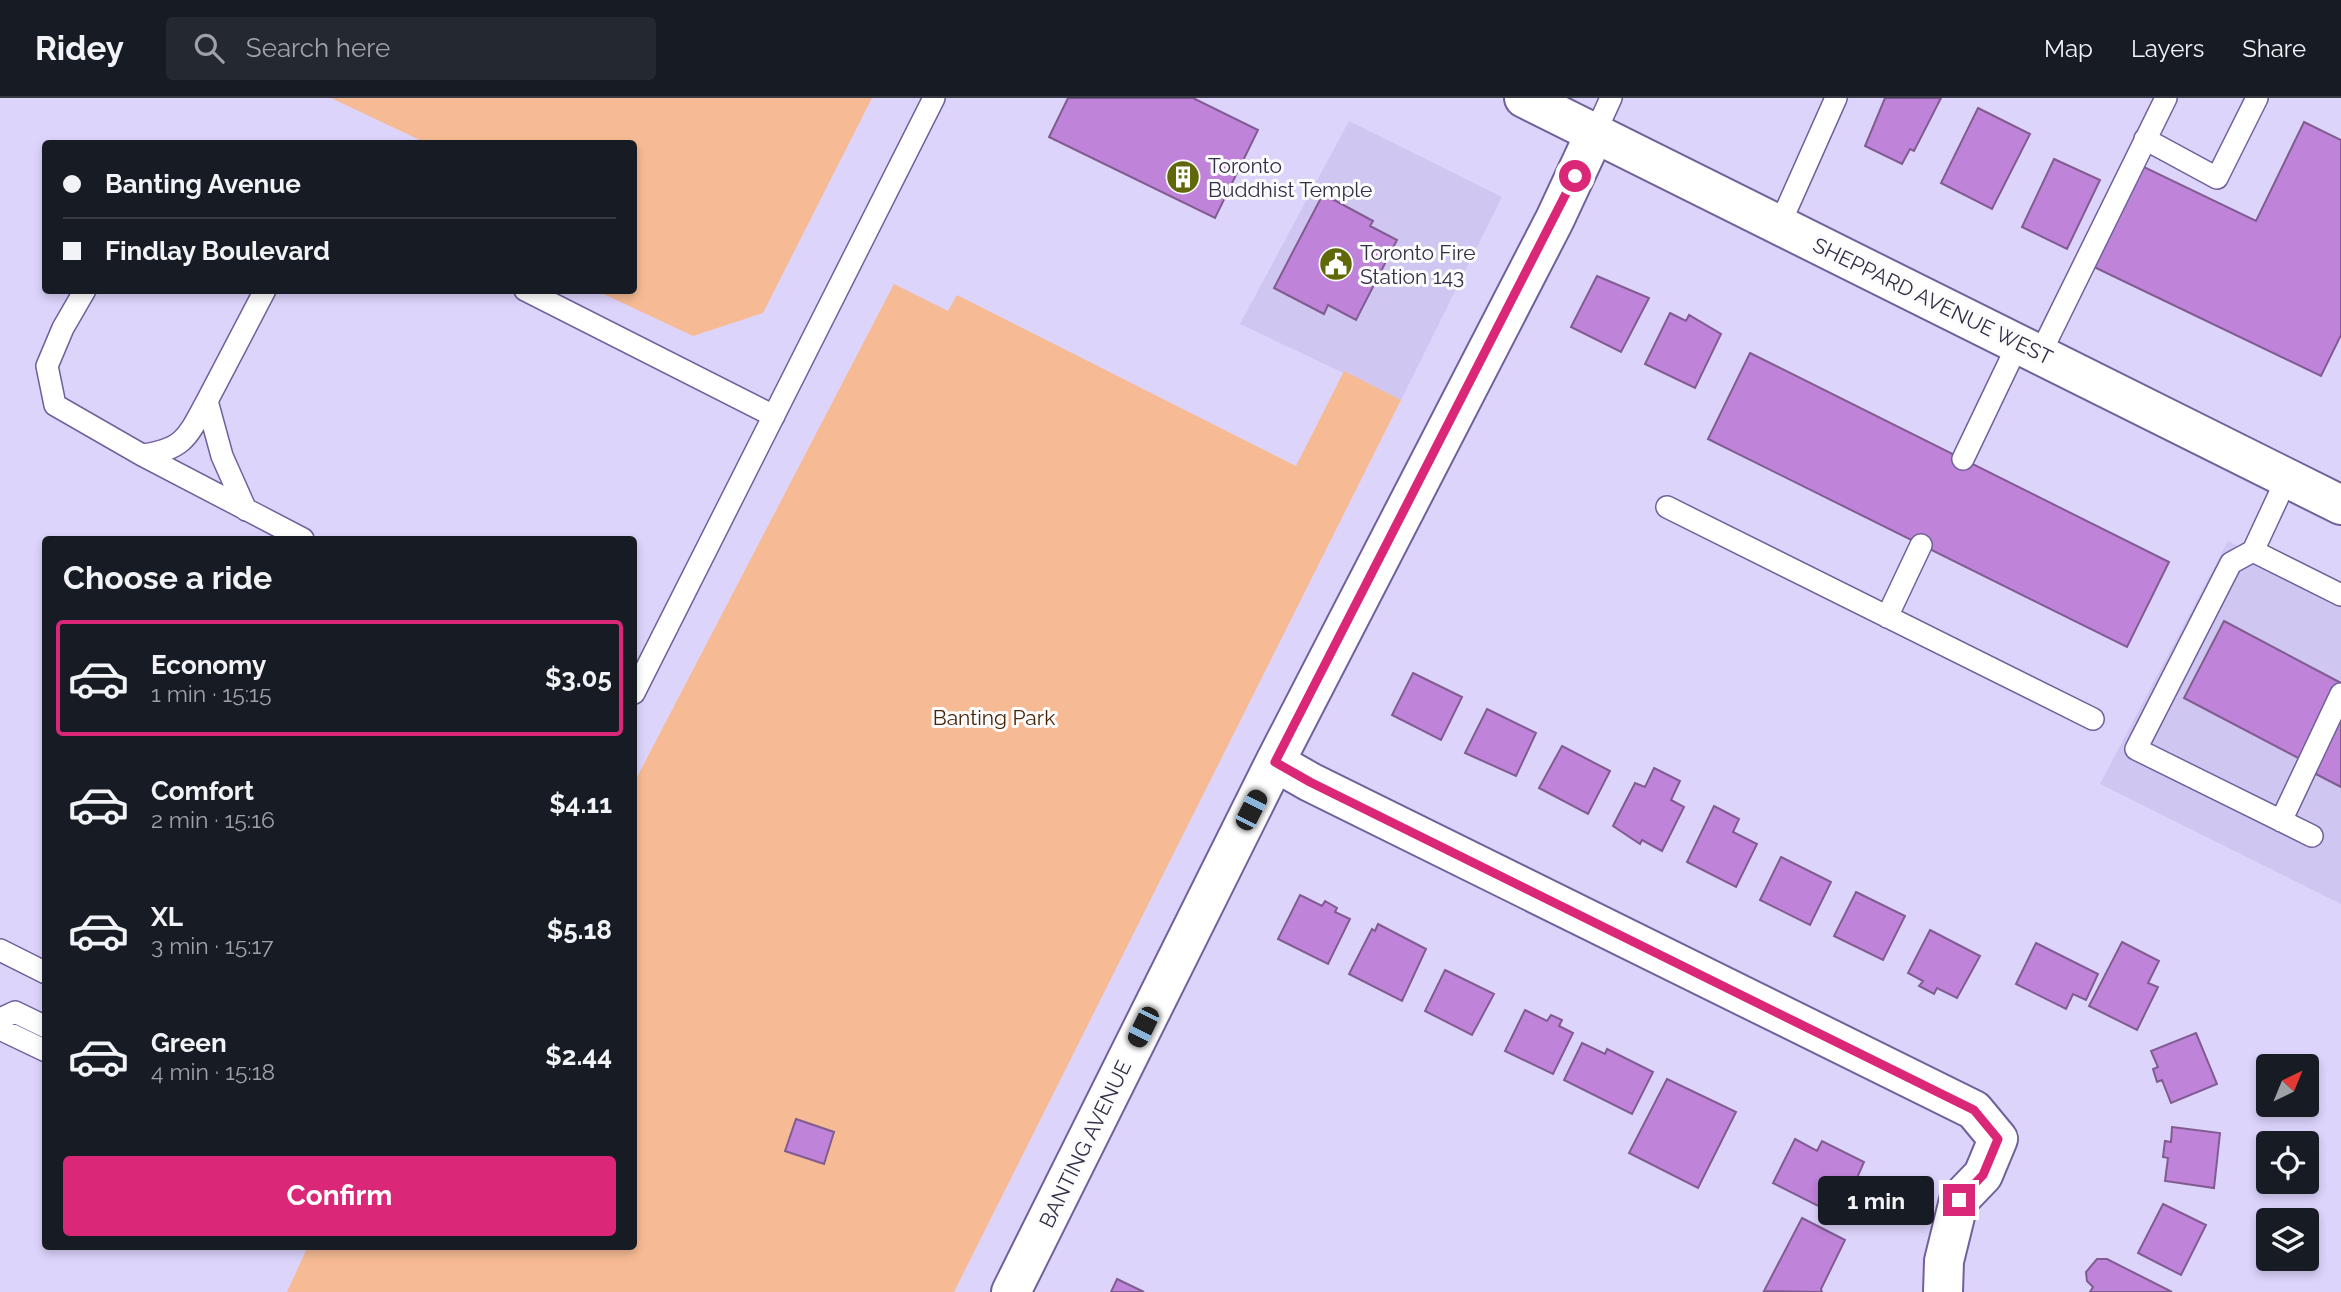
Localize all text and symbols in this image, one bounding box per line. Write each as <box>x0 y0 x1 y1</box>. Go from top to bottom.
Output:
search box <box>166 17 656 80</box>
text: Ridey <box>35 29 124 68</box>
icon: search <box>190 29 228 67</box>
text: Search here <box>246 33 390 63</box>
text: Map <box>2044 34 2093 63</box>
text: Layers <box>2131 34 2204 63</box>
text: Share <box>2242 34 2306 63</box>
place label: Toronto Buddhist Temple <box>1208 153 1372 202</box>
building icon: Toronto Buddhist Temple <box>1164 158 1202 196</box>
route start <box>1559 160 1591 192</box>
text: Banting Avenue <box>105 169 301 199</box>
street label: SHEPPARD AVENUE WEST <box>1809 232 2057 370</box>
text: Findlay Boulevard <box>105 236 330 266</box>
place label: Toronto Fire Station 143 <box>1360 240 1476 289</box>
public building icon: Toronto Fire Station 143 <box>1317 245 1355 283</box>
text: Choose a ride <box>63 559 272 596</box>
icon: car <box>67 647 130 710</box>
text: Economy <box>151 650 266 680</box>
text: $3.05 <box>545 663 612 693</box>
text: 1 min · 15:15 <box>151 680 271 707</box>
park label: Banting Park <box>933 705 1055 730</box>
icon: car <box>67 773 130 836</box>
text: Comfort <box>151 776 254 806</box>
car <box>1233 787 1270 833</box>
text: $4.11 <box>549 789 612 819</box>
text: 2 min · 15:16 <box>151 806 275 833</box>
icon: car <box>67 899 130 962</box>
text: XL <box>151 902 183 932</box>
text: $5.18 <box>547 915 612 945</box>
text: 3 min · 15:17 <box>151 932 274 959</box>
car <box>1125 1004 1162 1050</box>
icon: car <box>67 1025 130 1088</box>
text: Green <box>151 1028 227 1058</box>
text: $2.44 <box>545 1041 612 1071</box>
north arrow <box>2256 1054 2319 1116</box>
map controls <box>2256 1054 2319 1271</box>
street label: BANTING AVENUE <box>1034 1056 1136 1232</box>
text: 4 min · 15:18 <box>151 1058 275 1085</box>
button: locate <box>2256 1131 2319 1194</box>
button: Confirm <box>63 1156 616 1236</box>
callout: 1 min <box>1819 1176 1934 1224</box>
route end <box>1943 1184 1975 1216</box>
text: 1 min <box>1847 1187 1905 1214</box>
button: layers <box>2256 1208 2319 1271</box>

